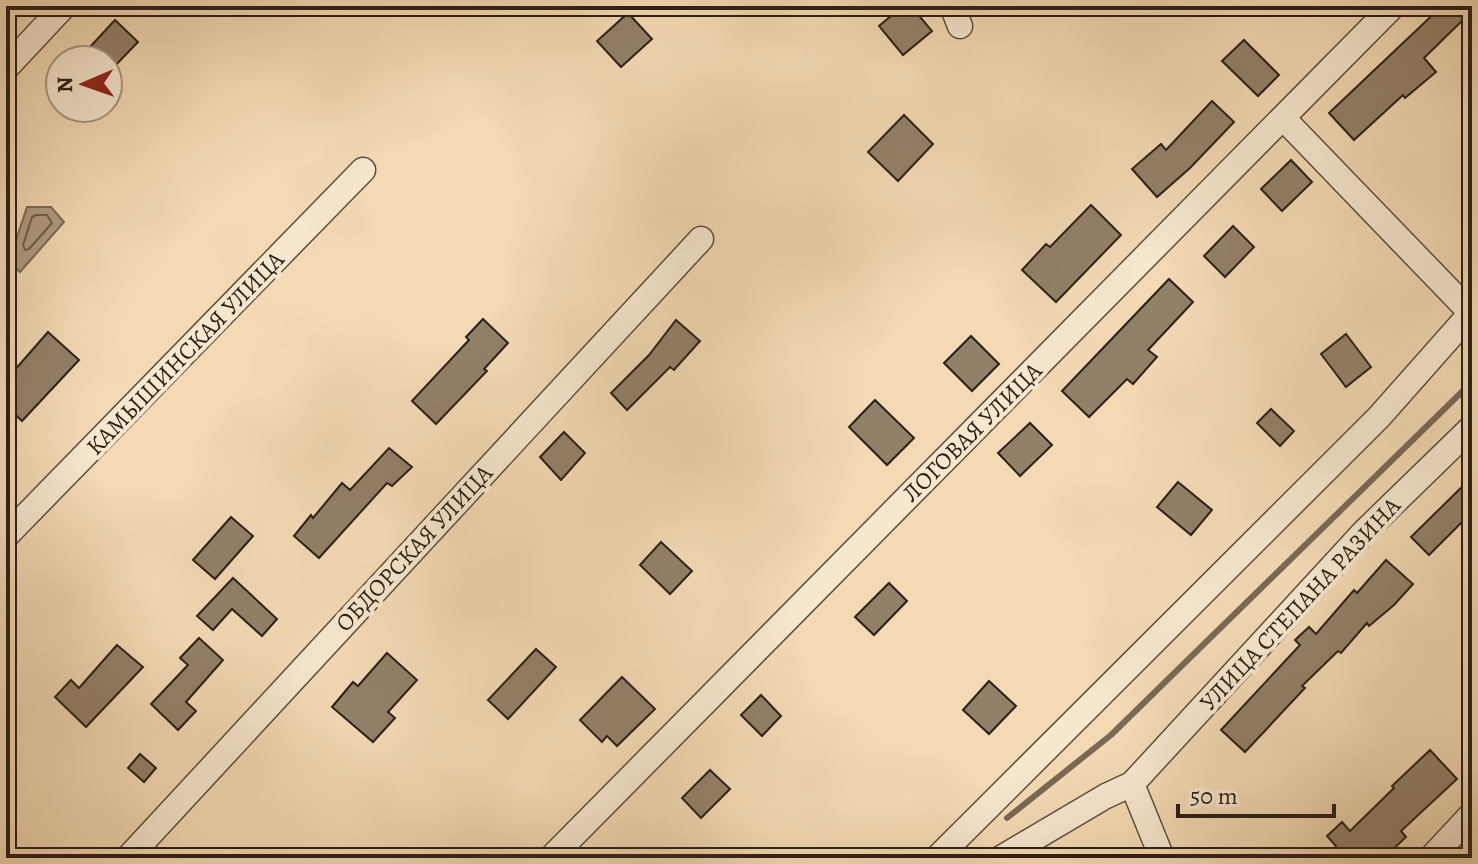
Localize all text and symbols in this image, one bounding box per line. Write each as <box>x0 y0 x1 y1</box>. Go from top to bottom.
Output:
north arrow <box>44 44 124 124</box>
text: N <box>50 76 80 93</box>
street label: КАМЫШИНСКАЯ УЛИЦА <box>79 243 292 462</box>
street label: ЛОГОВАЯ УЛИЦА <box>895 354 1050 509</box>
street label: ОБДОРСКАЯ УЛИЦА <box>328 457 500 638</box>
street label: УЛИЦА СТЕПАНА РАЗИНА <box>1192 489 1408 718</box>
scale bar <box>1178 768 1334 818</box>
text: 50 m <box>1190 780 1238 812</box>

